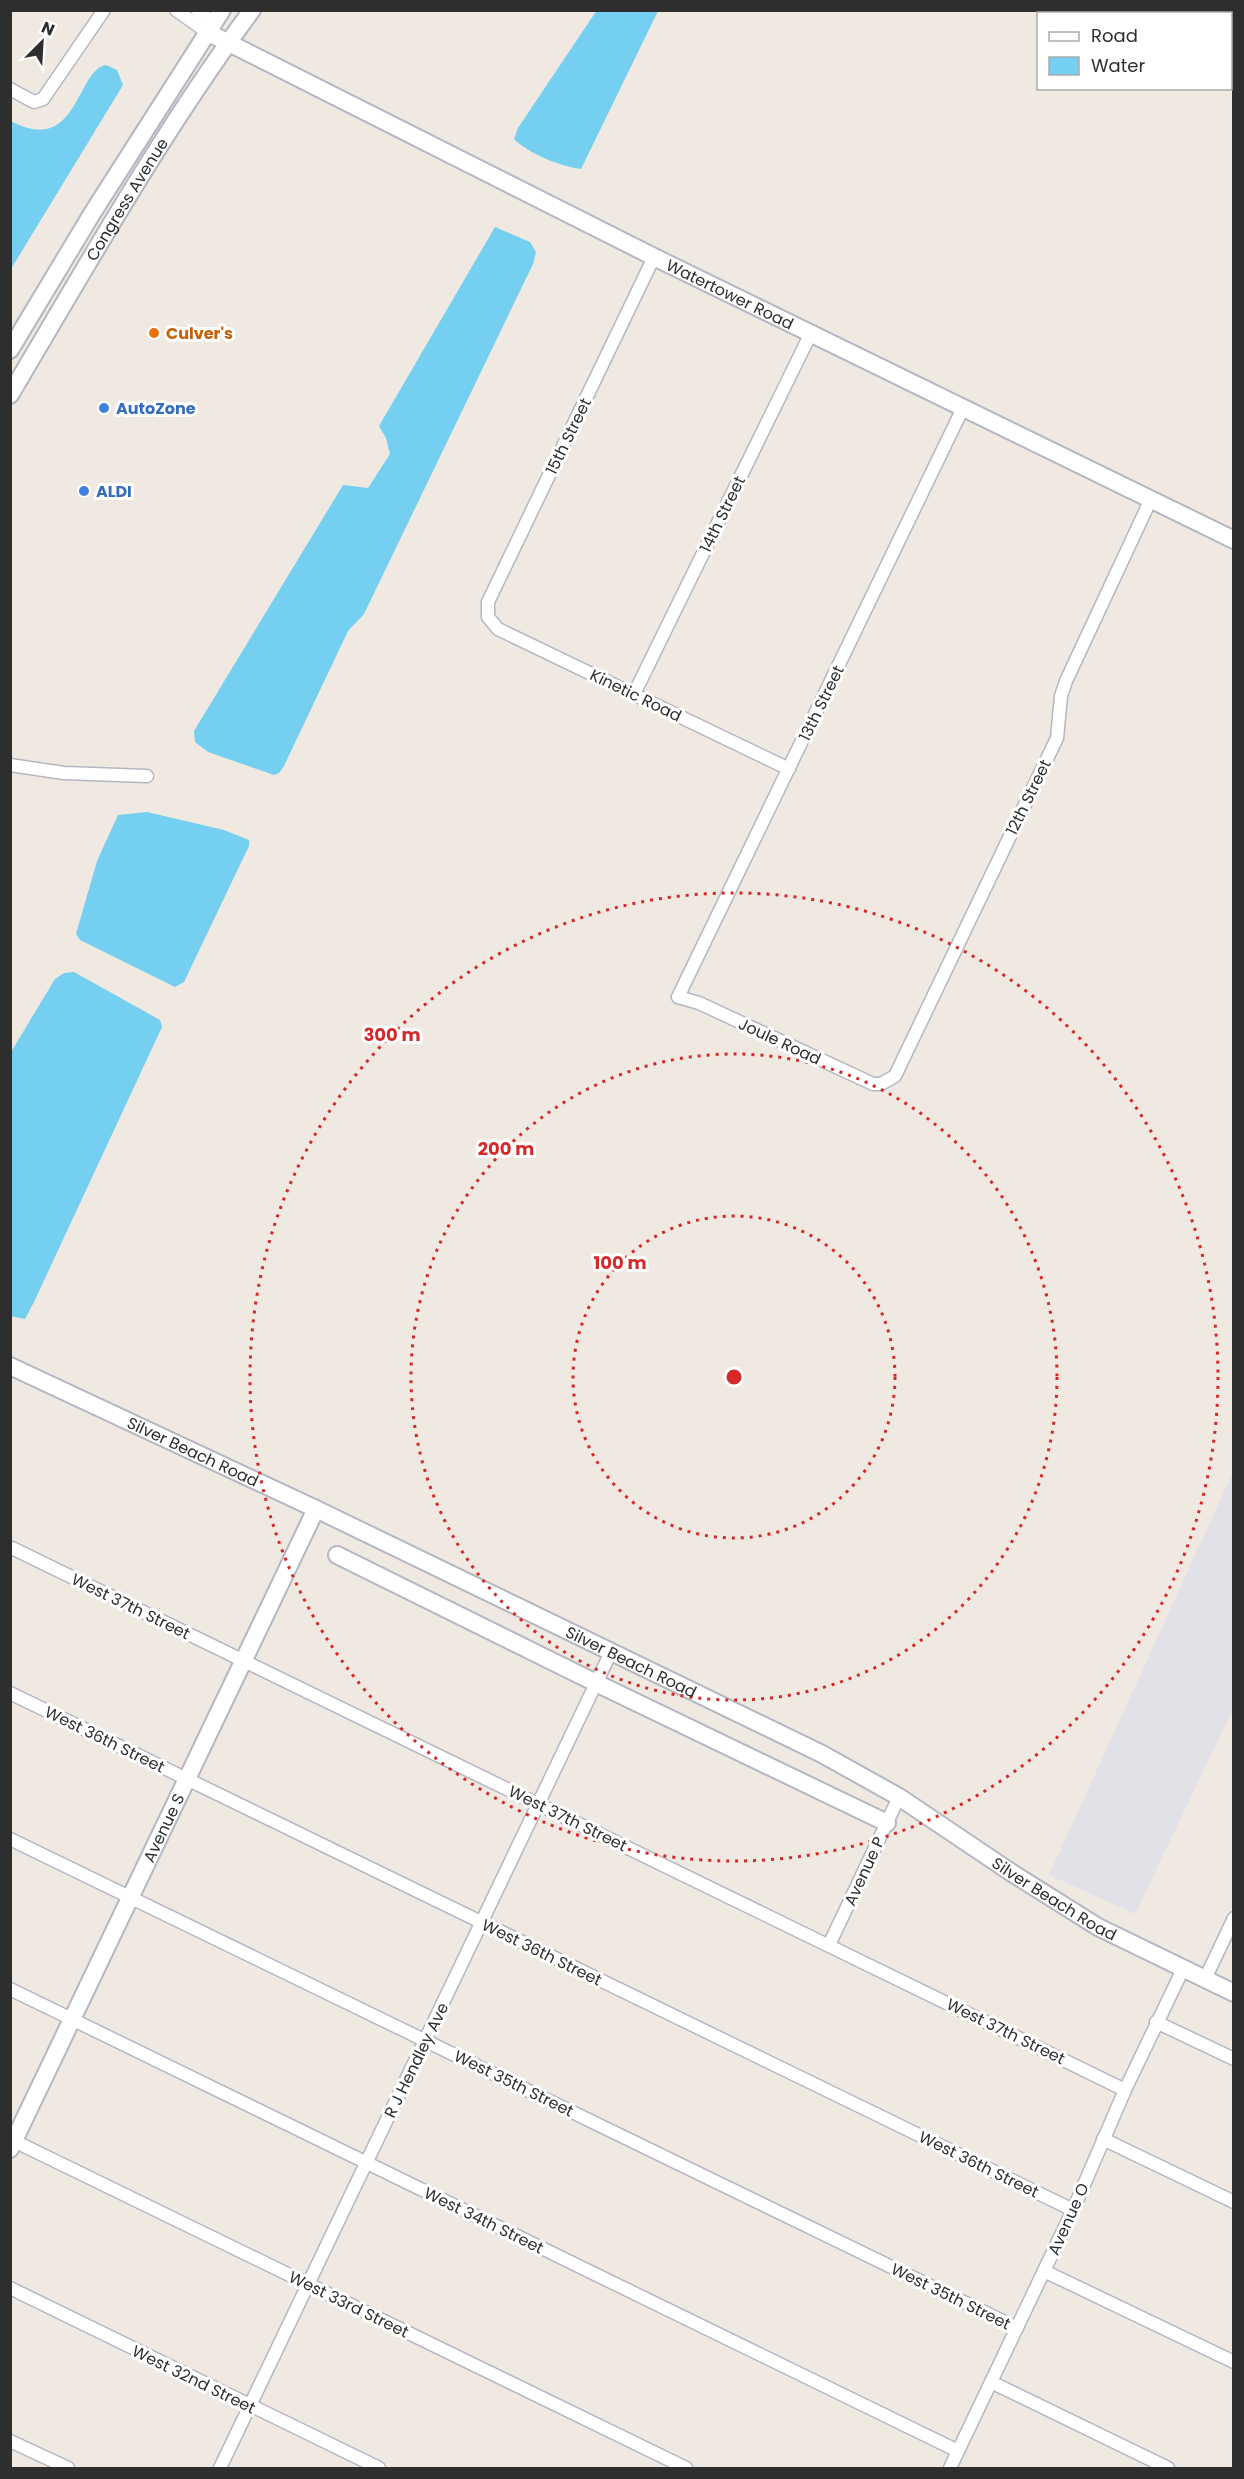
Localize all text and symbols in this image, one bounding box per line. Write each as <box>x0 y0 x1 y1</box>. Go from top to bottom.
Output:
north arrow <box>12 12 72 72</box>
legend <box>1037 12 1232 90</box>
text: N <box>38 16 58 42</box>
text: Road <box>1091 23 1138 48</box>
text: Water <box>1091 53 1145 78</box>
street label: Congress Avenue <box>81 133 174 265</box>
street label: Watertower Road <box>662 254 797 335</box>
place label: Culver's <box>166 322 233 345</box>
marker: Culver's <box>147 326 161 340</box>
street label: 15th Street <box>540 394 597 478</box>
place label: AutoZone <box>116 397 196 420</box>
marker: AutoZone <box>97 401 111 415</box>
street label: 14th Street <box>694 472 751 556</box>
place label: ALDI <box>96 480 132 503</box>
marker: ALDI <box>77 484 91 498</box>
street label: 13th Street <box>793 661 850 745</box>
street label: Kinetic Road <box>586 663 685 727</box>
street label: 12th Street <box>1000 755 1057 839</box>
street label: Joule Road <box>735 1012 825 1071</box>
text: 300 m <box>363 1022 421 1047</box>
text: 200 m <box>478 1136 534 1161</box>
text: 100 m <box>593 1250 647 1275</box>
centre of rings <box>724 1367 744 1387</box>
street label: Silver Beach Road <box>123 1411 262 1493</box>
street label: West 37th Street <box>68 1568 194 1645</box>
street label: Silver Beach Road <box>562 1621 700 1704</box>
street label: West 36th Street <box>41 1700 169 1779</box>
street label: West 37th Street <box>505 1780 631 1857</box>
street label: Avenue S <box>138 1790 190 1866</box>
street label: Avenue P <box>838 1833 890 1909</box>
street label: Silver Beach Road <box>987 1852 1120 1946</box>
street label: West 36th Street <box>478 1913 606 1992</box>
street label: West 37th Street <box>943 1993 1069 2070</box>
street label: R J Hendley Ave <box>379 1999 454 2122</box>
street label: West 35th Street <box>450 2044 578 2122</box>
street label: West 36th Street <box>915 2125 1043 2204</box>
street label: Avenue O <box>1042 2179 1095 2259</box>
street label: West 34th Street <box>420 2181 548 2260</box>
street label: West 35th Street <box>887 2257 1015 2335</box>
street label: West 33rd Street <box>285 2265 413 2344</box>
street label: West 32nd Street <box>128 2340 260 2419</box>

